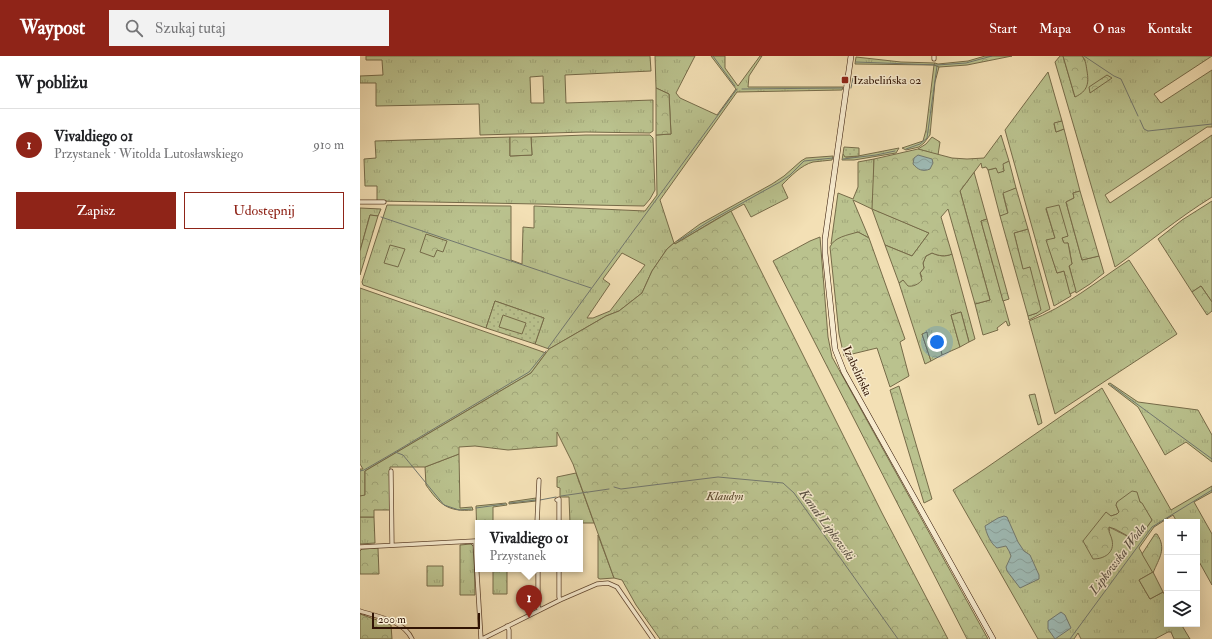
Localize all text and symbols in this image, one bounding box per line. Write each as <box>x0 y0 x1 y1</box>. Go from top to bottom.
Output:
search box <box>109 10 389 46</box>
text: Waypost <box>20 16 85 40</box>
icon: search <box>123 17 145 39</box>
text: Szukaj tutaj <box>155 19 225 38</box>
text: Start <box>989 20 1017 37</box>
text: Mapa <box>1039 20 1071 37</box>
text: O nas <box>1093 20 1125 37</box>
text: Kontakt <box>1147 20 1192 37</box>
text: W pobliżu <box>16 72 88 93</box>
place label: Izabelińska 02 <box>853 73 921 88</box>
marker: Izabelińska 02 <box>840 75 850 85</box>
text: Vivaldiego 01 <box>54 127 133 146</box>
text: 1 <box>27 137 31 153</box>
text: 910 m <box>313 137 344 153</box>
text: Przystanek · Witolda Lutosławskiego <box>54 146 243 162</box>
button: Zapisz <box>16 192 176 229</box>
button: Udostępnij <box>184 192 344 229</box>
your location <box>927 332 947 352</box>
street label: Izabelińska <box>839 344 876 399</box>
water label: Kanał Lipkowski <box>795 485 859 564</box>
park label: Klaudyn <box>705 489 744 504</box>
map controls <box>1164 519 1200 627</box>
button: + <box>1164 519 1200 555</box>
popup <box>475 520 583 572</box>
water label: Lipkowska Woda <box>1085 520 1150 599</box>
text: Vivaldiego 01 <box>489 529 569 548</box>
text: Przystanek <box>489 548 546 564</box>
button: − <box>1164 555 1200 591</box>
pin: 1 <box>516 585 542 618</box>
button: layers <box>1164 591 1200 627</box>
scale bar <box>372 611 480 630</box>
text: 200 m <box>378 613 406 626</box>

